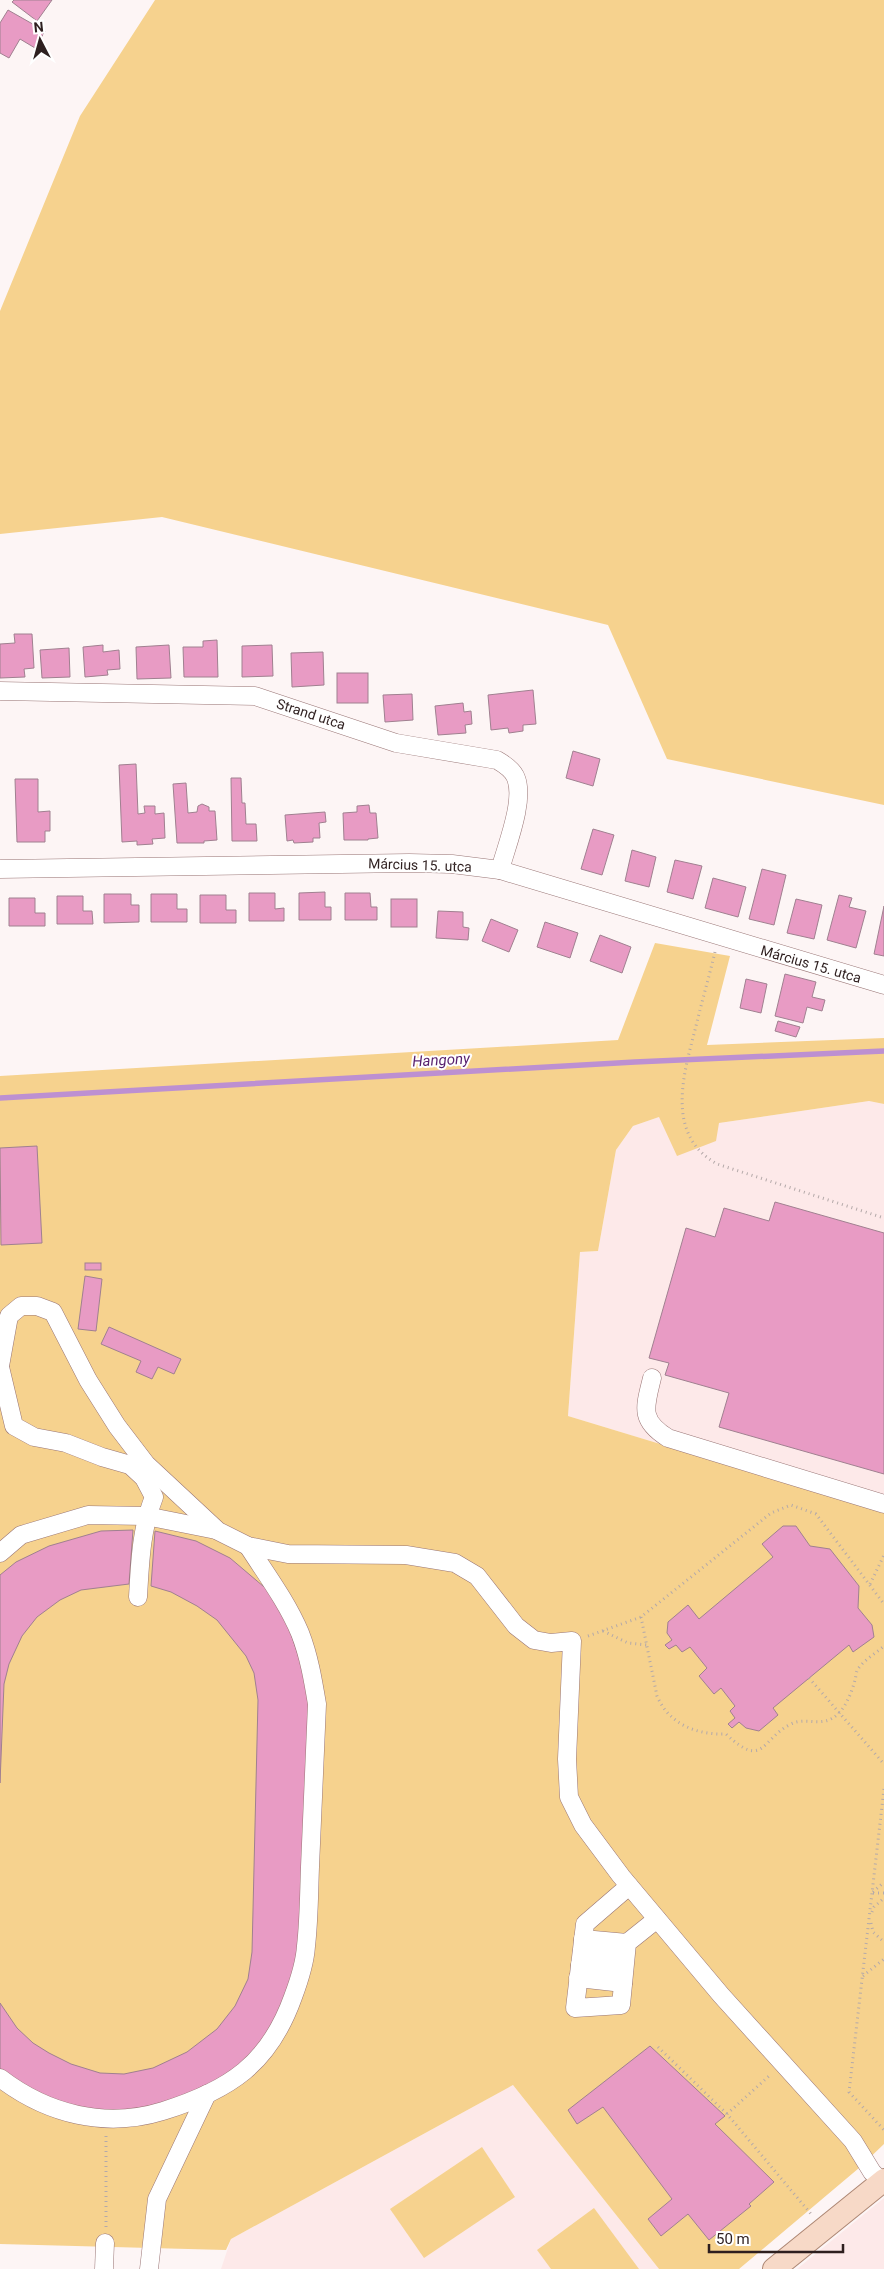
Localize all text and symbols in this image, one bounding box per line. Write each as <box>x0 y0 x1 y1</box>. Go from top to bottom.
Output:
north arrow <box>15 15 65 65</box>
text: N <box>33 19 44 36</box>
street label: Strand utca <box>275 695 347 733</box>
street label: Március 15. utca <box>368 855 472 875</box>
street label: Március 15. utca <box>759 942 863 986</box>
water label: Hangony <box>412 1049 471 1070</box>
scale bar <box>709 2222 843 2254</box>
text: 50 m <box>716 2230 750 2248</box>

